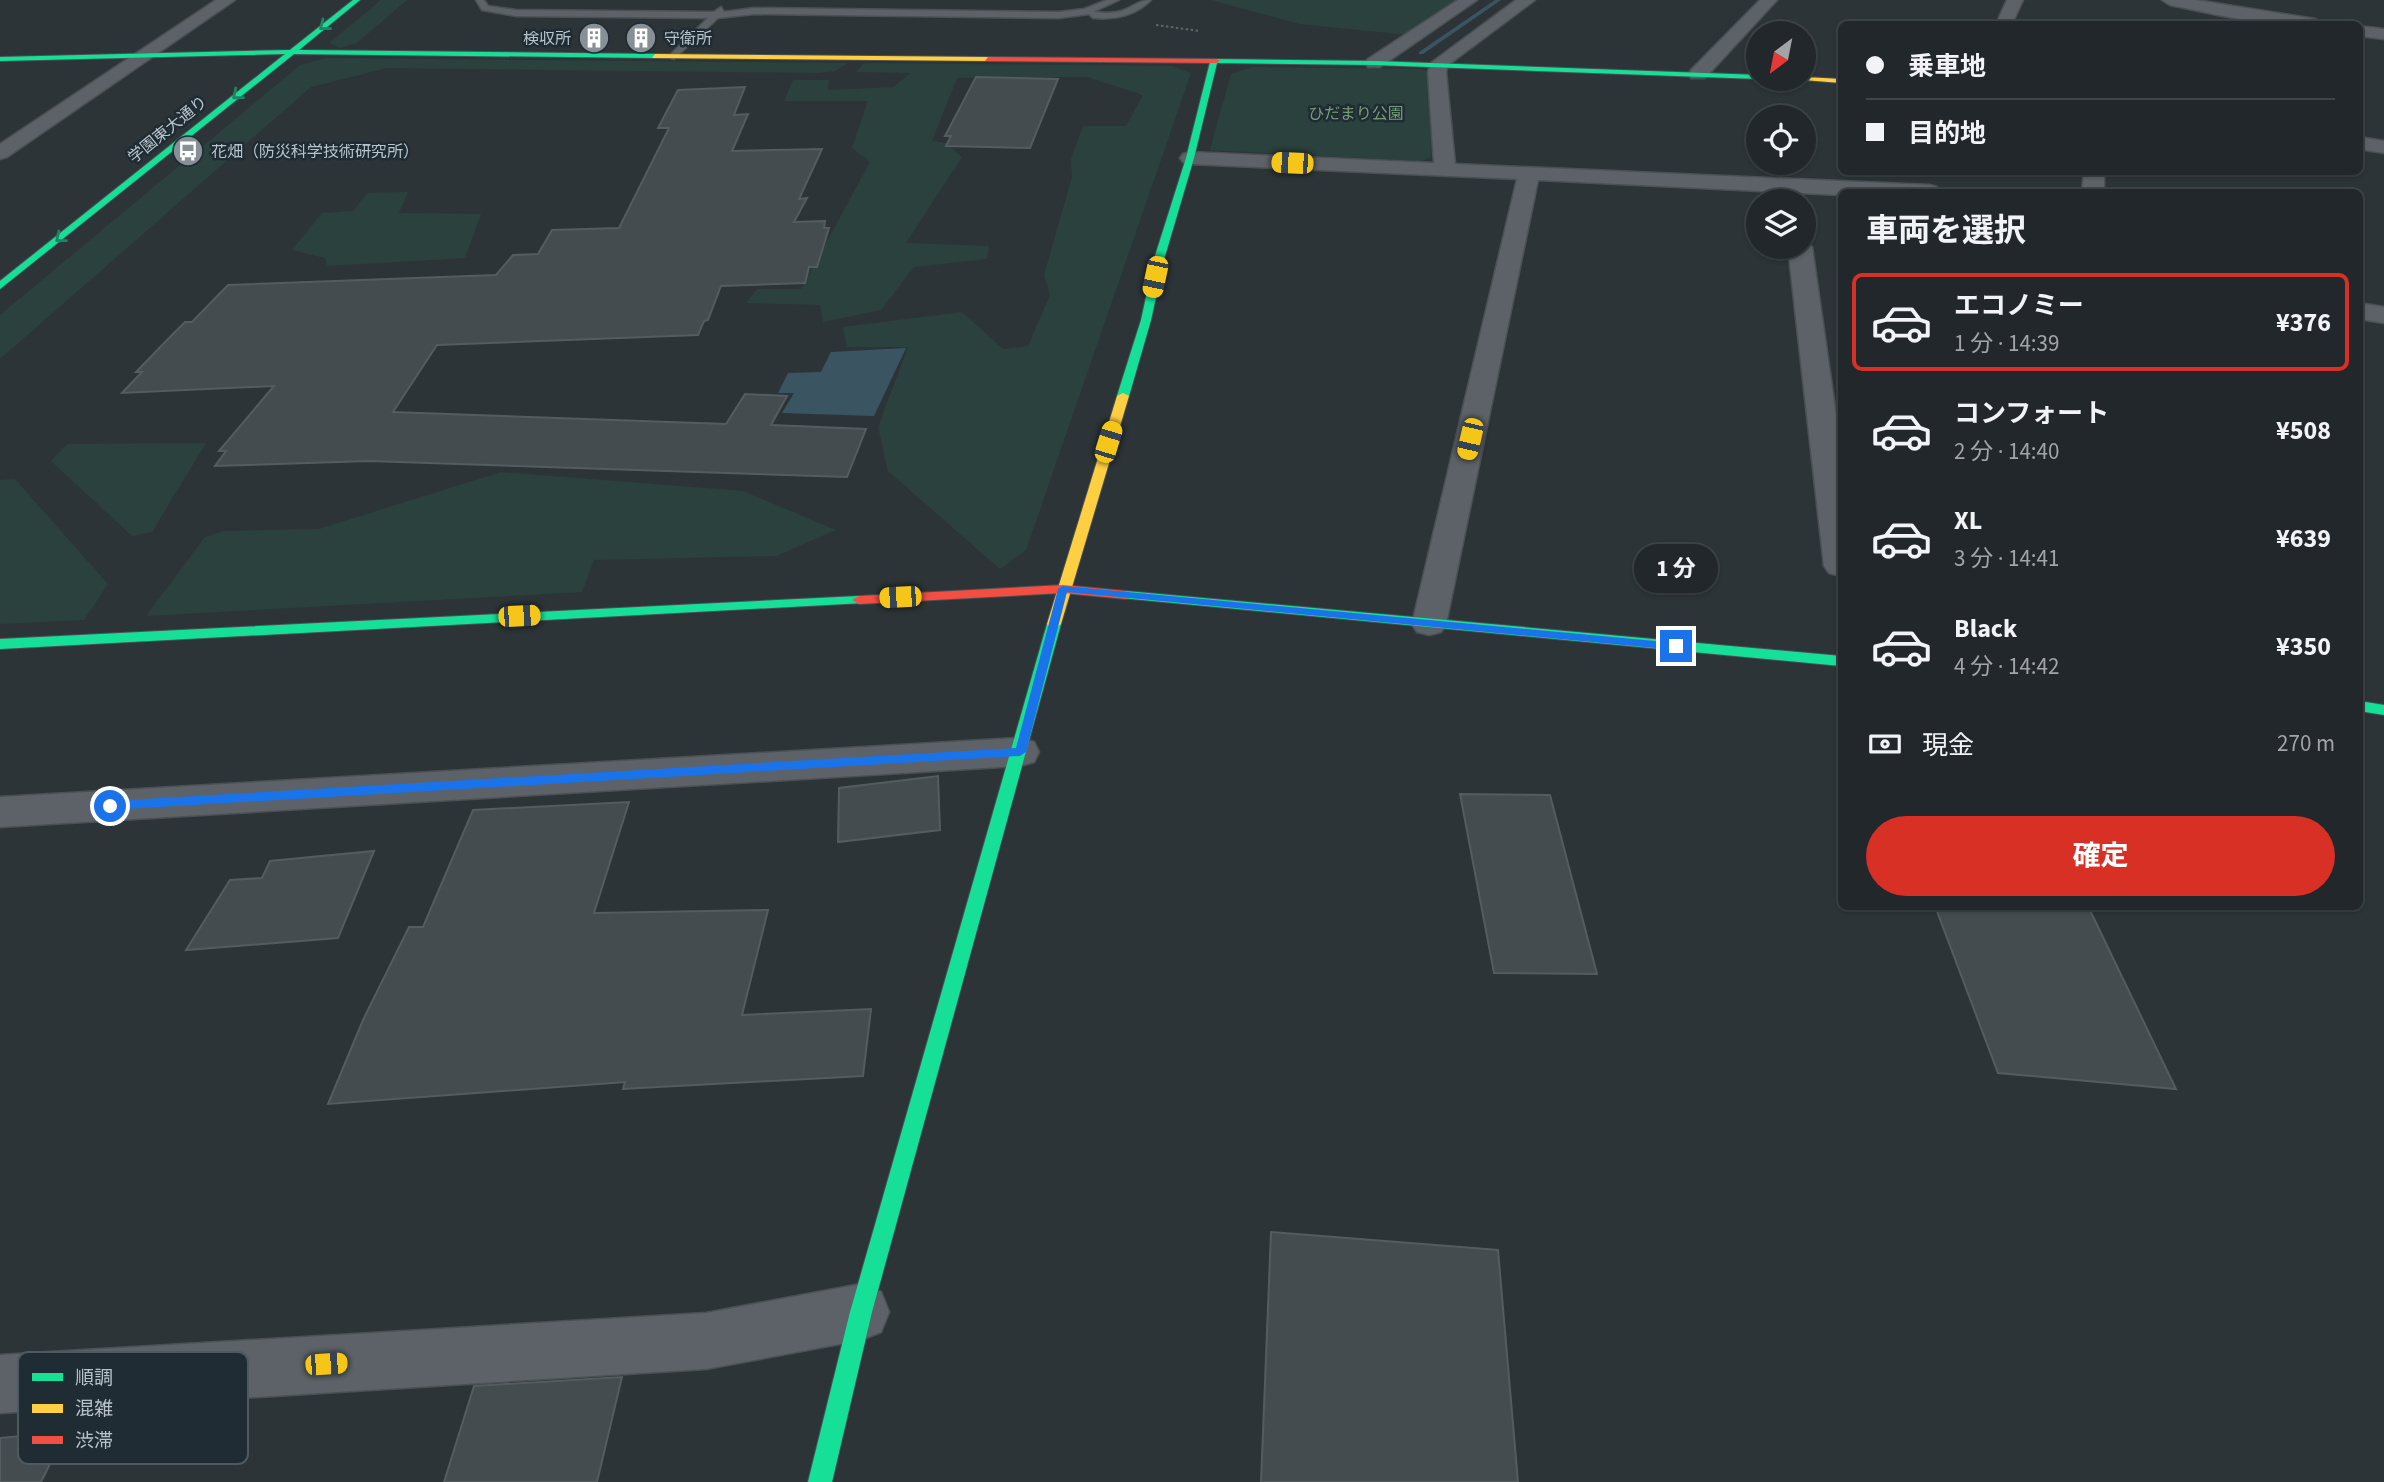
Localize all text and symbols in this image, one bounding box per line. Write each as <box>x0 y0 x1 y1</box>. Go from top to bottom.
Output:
one-way arrow <box>319 18 331 31</box>
building icon: 検収所 <box>577 21 611 55</box>
building icon: 守衛所 <box>624 21 658 55</box>
north arrow <box>1746 21 1816 91</box>
map controls <box>1746 21 1816 259</box>
place label: 検収所 <box>523 28 571 50</box>
place label: 守衛所 <box>664 28 712 50</box>
text: 乗車地 <box>1908 48 1986 85</box>
one-way arrow <box>232 87 244 100</box>
street label: 学園東大通り <box>123 91 212 169</box>
park label: ひだまり公園 <box>1308 103 1404 125</box>
button: locate <box>1746 105 1816 175</box>
text: 目的地 <box>1908 115 1986 152</box>
bus stop icon: 花畑（防災科学技術研究所） <box>171 134 205 168</box>
place label: 花畑（防災科学技術研究所） <box>211 141 419 163</box>
car <box>1271 152 1314 174</box>
button: layers <box>1746 189 1816 259</box>
text: 車両を選択 <box>1866 208 2026 254</box>
one-way arrow <box>55 230 68 242</box>
car <box>1141 254 1170 300</box>
text: エコノミー <box>1954 287 2084 324</box>
icon: car <box>1870 291 1933 354</box>
text: ¥376 <box>2276 304 2331 341</box>
text: 1 分 · 14:39 <box>1954 327 2059 360</box>
text: コンフォート <box>1954 395 2109 432</box>
icon: car <box>1870 399 1933 462</box>
text: ¥508 <box>2276 412 2331 449</box>
car <box>1456 416 1485 462</box>
car <box>1092 419 1125 465</box>
text: 2 分 · 14:40 <box>1954 435 2059 468</box>
text: XL <box>1954 502 1982 539</box>
icon: car <box>1870 507 1933 570</box>
text: ¥639 <box>2276 520 2331 557</box>
text: 3 分 · 14:41 <box>1954 542 2059 575</box>
callout: 1 分 <box>1634 544 1718 594</box>
text: 1 分 <box>1656 552 1696 585</box>
car <box>879 585 922 609</box>
car <box>498 604 541 628</box>
text: Black <box>1954 610 2017 647</box>
icon: car <box>1870 615 1933 678</box>
text: ¥350 <box>2276 628 2331 665</box>
route end <box>1660 630 1692 662</box>
text: 4 分 · 14:42 <box>1954 650 2059 683</box>
icon: cash <box>1866 725 1904 763</box>
text: 現金 <box>1922 727 1974 764</box>
text: 270 m <box>2277 727 2335 760</box>
route start <box>94 790 126 822</box>
button: 確定 <box>1866 816 2335 896</box>
legend <box>18 1352 248 1464</box>
car <box>305 1352 348 1376</box>
text: 順調 <box>75 1365 113 1392</box>
text: 混雑 <box>75 1396 113 1423</box>
text: 渋滞 <box>75 1428 113 1455</box>

